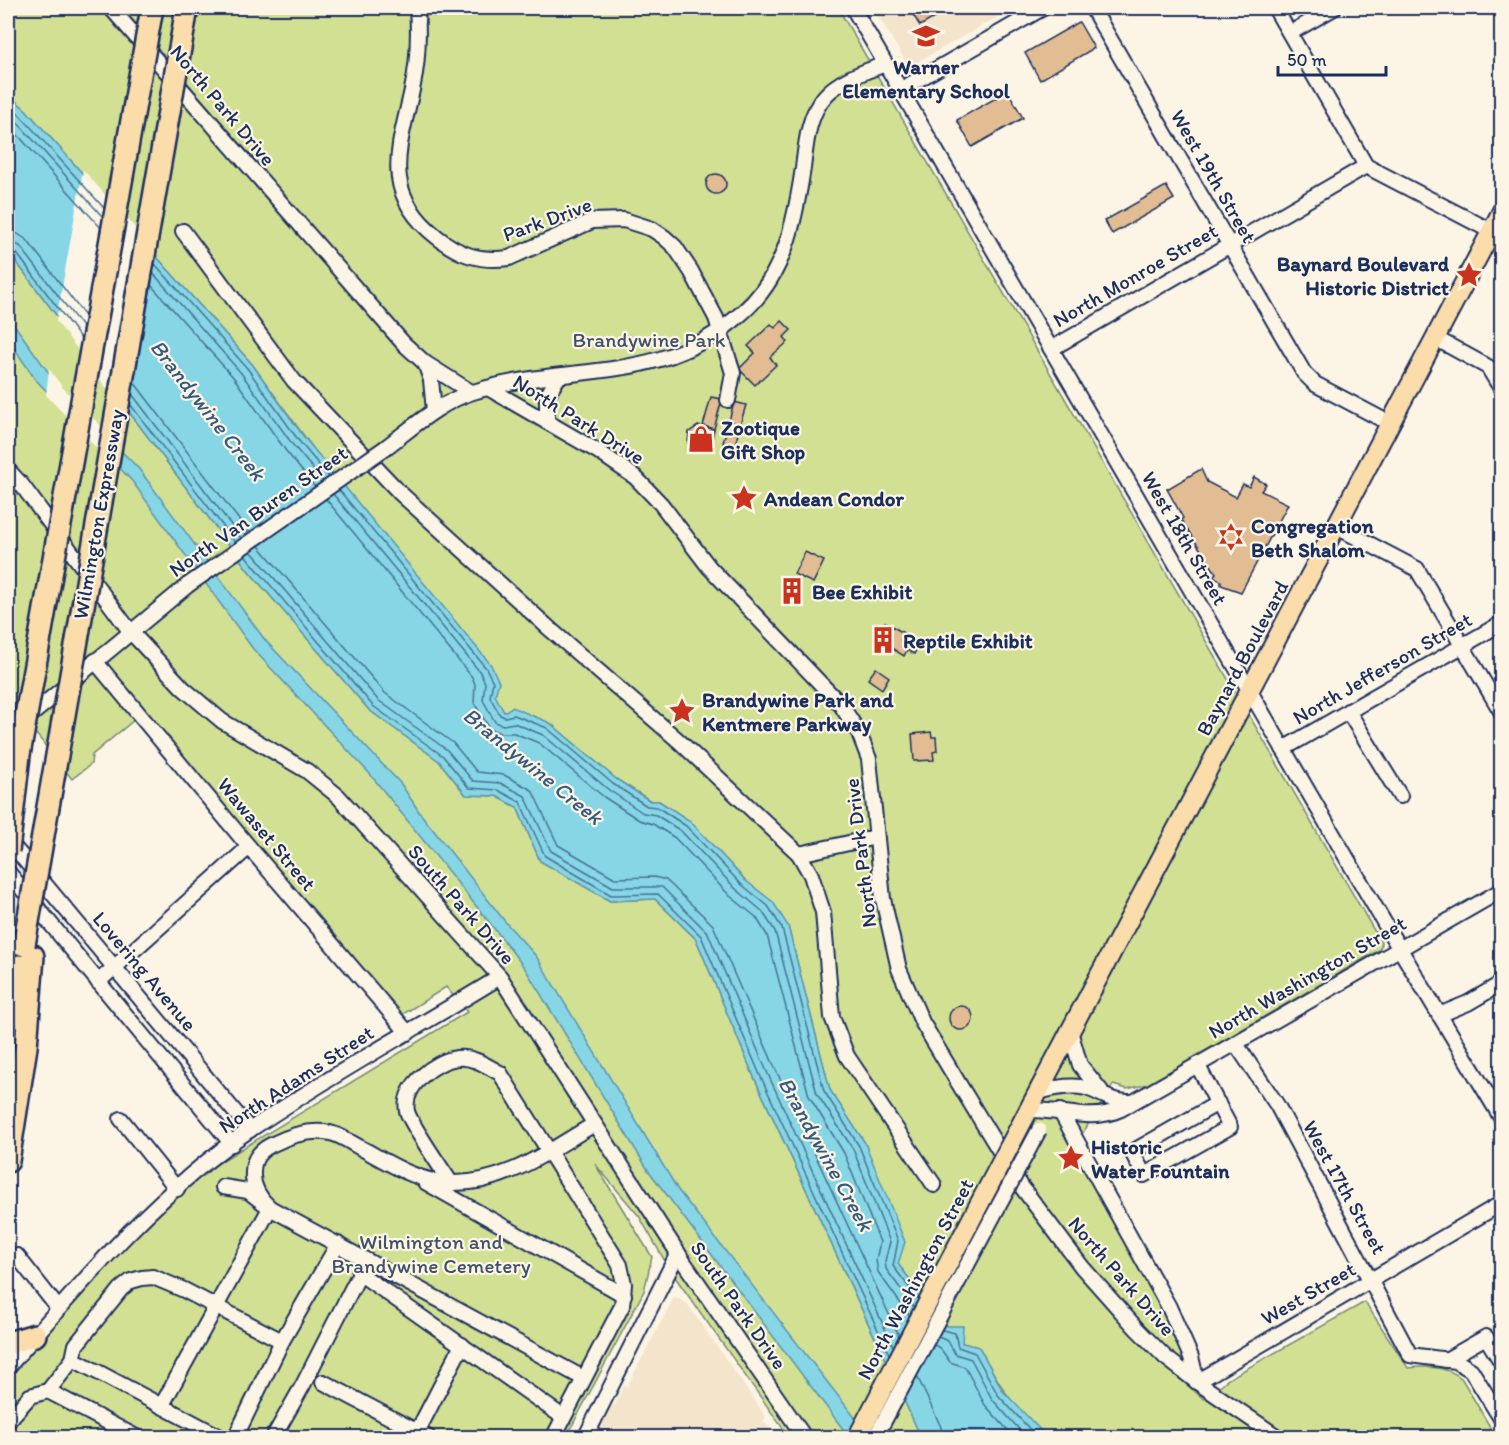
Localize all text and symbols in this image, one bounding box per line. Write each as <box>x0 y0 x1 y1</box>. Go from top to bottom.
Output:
school or university icon: Warner Elementary School <box>911 21 941 51</box>
street label: North Park Drive <box>165 39 281 171</box>
scale bar <box>1278 39 1386 77</box>
text: 50 m <box>1287 49 1327 71</box>
place label: Warner Elementary School <box>842 54 1011 104</box>
street label: West 19th Street <box>1166 105 1262 247</box>
street label: Park Drive <box>499 191 595 247</box>
street label: North Monroe Street <box>1048 218 1222 332</box>
place label: Baynard Boulevard Historic District <box>1277 251 1450 300</box>
place icon: Baynard Boulevard Historic District <box>1454 260 1484 290</box>
park label: Brandywine Park <box>572 327 726 352</box>
water label: Brandywine Creek <box>144 334 273 487</box>
street label: North Park Drive <box>509 369 649 469</box>
street label: Wilmington Expressway <box>67 407 129 621</box>
place label: Zootique Gift Shop <box>721 415 805 465</box>
shop icon: Zootique Gift Shop <box>686 424 716 454</box>
street label: North Van Buren Street <box>164 440 352 582</box>
street label: West 18th Street <box>1137 467 1233 609</box>
place icon: Andean Condor <box>729 483 759 513</box>
place label: Andean Condor <box>763 486 905 511</box>
place label: Congregation Beth Shalom <box>1251 513 1374 562</box>
synagogue icon: Congregation Beth Shalom <box>1216 522 1246 552</box>
building icon: Bee Exhibit <box>777 576 807 606</box>
street label: Baynard Boulevard <box>1191 576 1293 740</box>
place label: Bee Exhibit <box>812 579 912 604</box>
street label: North Jefferson Street <box>1288 606 1476 730</box>
building icon: Reptile Exhibit <box>868 625 898 655</box>
place label: Reptile Exhibit <box>903 628 1033 654</box>
place label: Brandywine Park and Kentmere Parkway <box>702 687 894 737</box>
place icon: Brandywine Park and Kentmere Parkway <box>667 696 697 726</box>
water label: Brandywine Creek <box>458 701 610 832</box>
street label: Wawaset Street <box>212 772 322 896</box>
street label: North Park Drive <box>838 777 882 929</box>
street label: South Park Drive <box>403 839 521 969</box>
street label: Lovering Avenue <box>88 906 202 1036</box>
street label: North Washington Street <box>1204 910 1410 1044</box>
street label: North Adams Street <box>214 1020 378 1138</box>
water label: Brandywine Creek <box>773 1072 880 1237</box>
street label: West 17th Street <box>1298 1116 1392 1258</box>
place label: Historic Water Fountain <box>1091 1134 1230 1183</box>
place icon: Historic Water Fountain <box>1056 1143 1086 1173</box>
street label: North Washington Street <box>851 1174 979 1384</box>
street label: North Park Drive <box>1063 1211 1181 1341</box>
park label: Wilmington and Brandywine Cemetery <box>331 1229 531 1278</box>
street label: South Park Drive <box>685 1236 793 1374</box>
street label: West Street <box>1256 1256 1360 1330</box>

